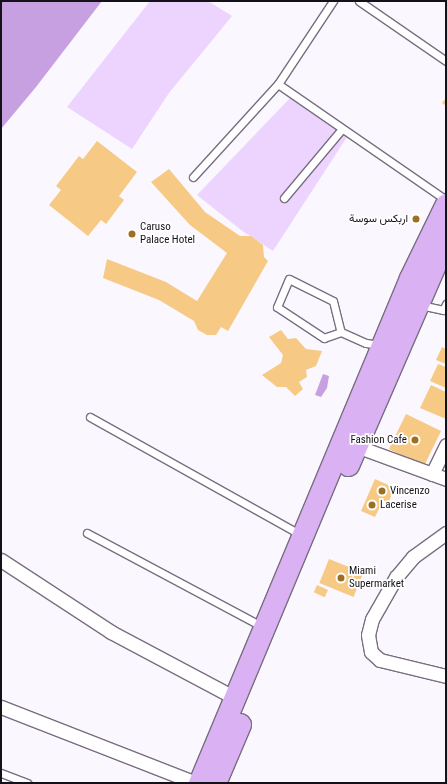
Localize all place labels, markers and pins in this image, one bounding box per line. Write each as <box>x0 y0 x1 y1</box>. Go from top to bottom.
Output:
place label: اربكس سوسة <box>349 212 408 226</box>
marker: اربكس سوسة <box>411 214 421 224</box>
place label: Caruso Palace Hotel <box>140 221 195 247</box>
marker: Caruso Palace Hotel <box>127 229 137 239</box>
place label: Fashion Cafe <box>350 433 407 447</box>
marker: Fashion Cafe <box>410 435 420 445</box>
place label: Vincenzo <box>390 484 430 498</box>
marker: Vincenzo <box>377 486 387 496</box>
place label: Lacerise <box>380 498 417 512</box>
marker: Lacerise <box>367 500 377 510</box>
place label: Miami Supermarket <box>349 565 404 591</box>
marker: Miami Supermarket <box>336 573 346 583</box>

